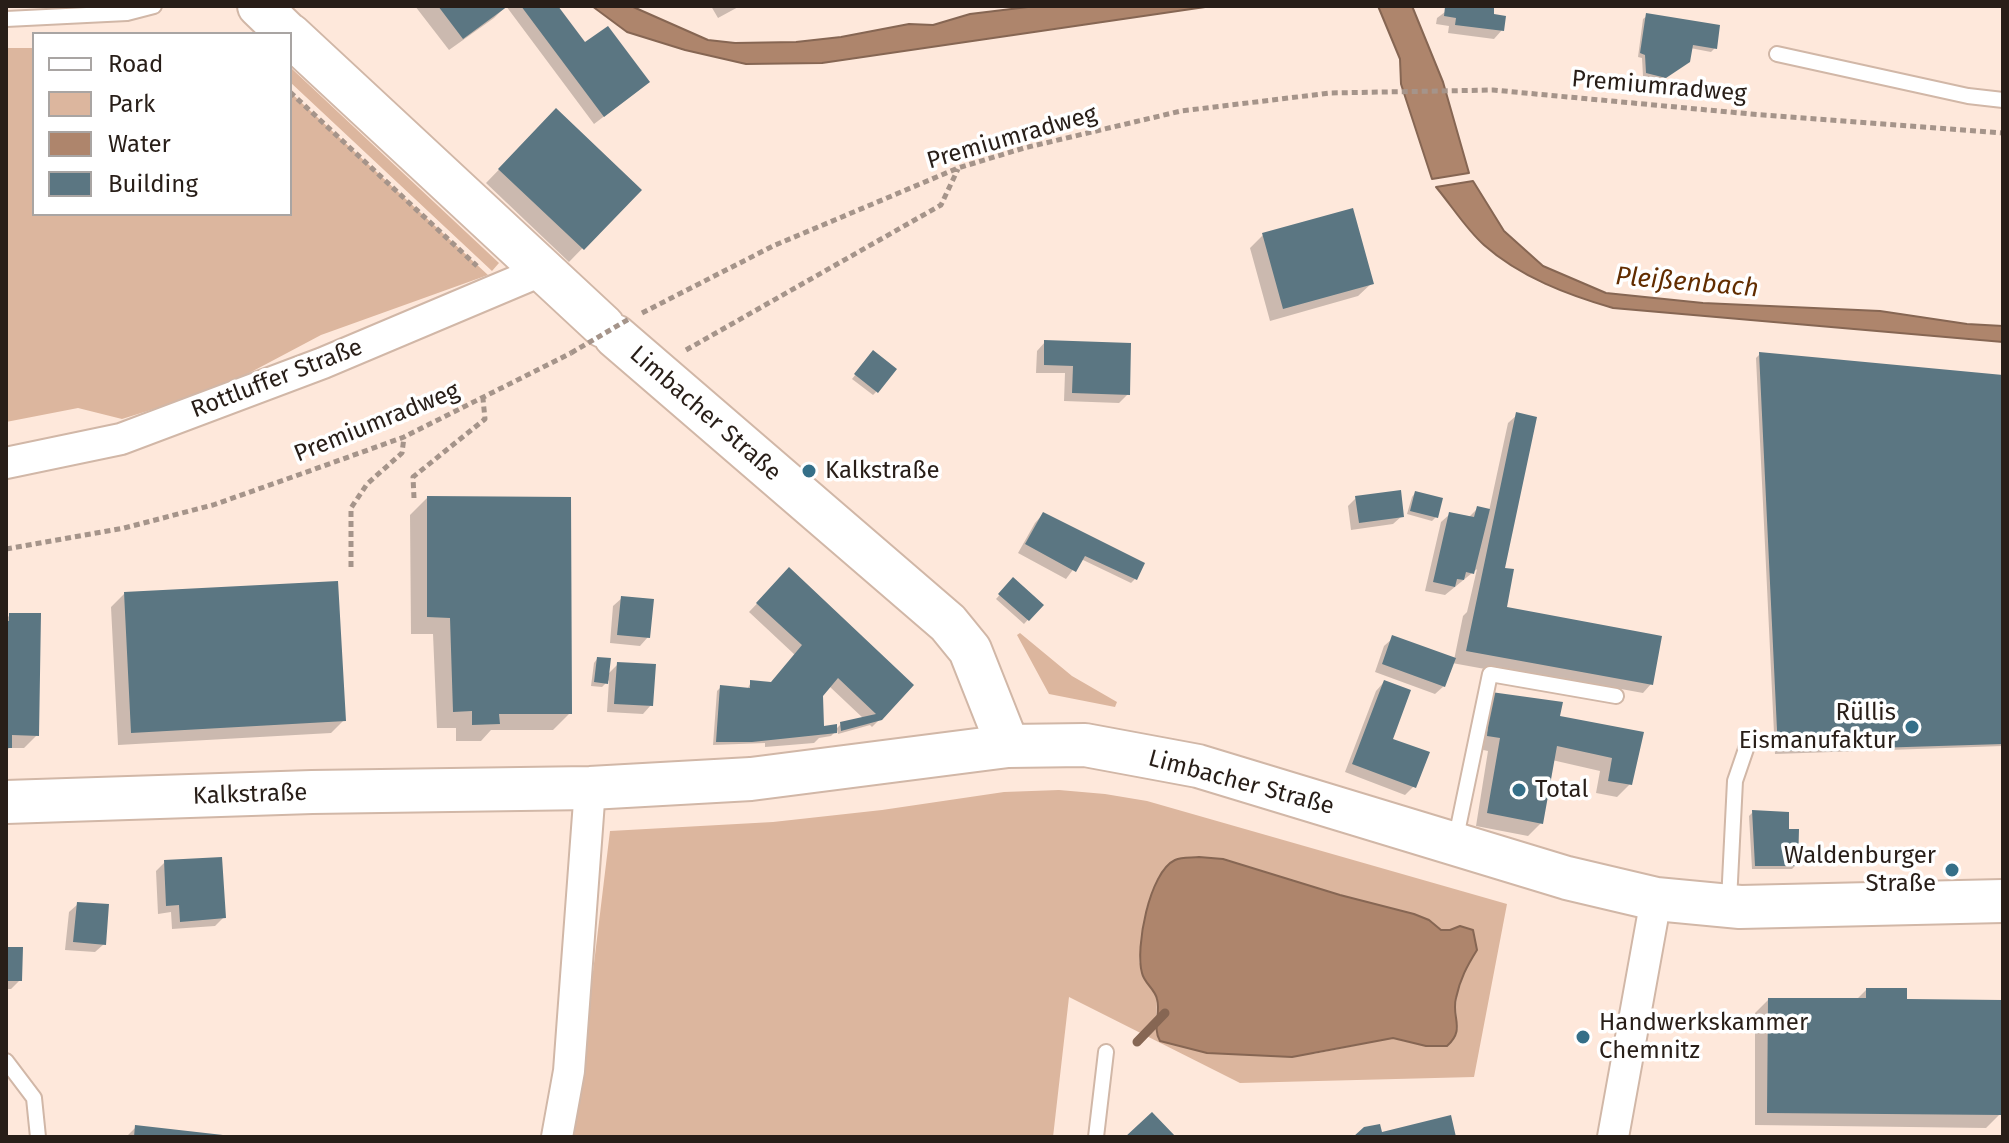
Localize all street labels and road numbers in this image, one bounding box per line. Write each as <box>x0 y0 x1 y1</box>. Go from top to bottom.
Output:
street label: Premiumradweg <box>1570 65 1748 109</box>
street label: Premiumradweg <box>924 100 1100 176</box>
street label: Rottluffer Straße <box>187 333 367 425</box>
street label: Limbacher Straße <box>623 340 787 488</box>
street label: Premiumradweg <box>290 377 464 469</box>
street label: Limbacher Straße <box>1145 744 1337 822</box>
street label: Kalkstraße <box>192 779 308 811</box>

